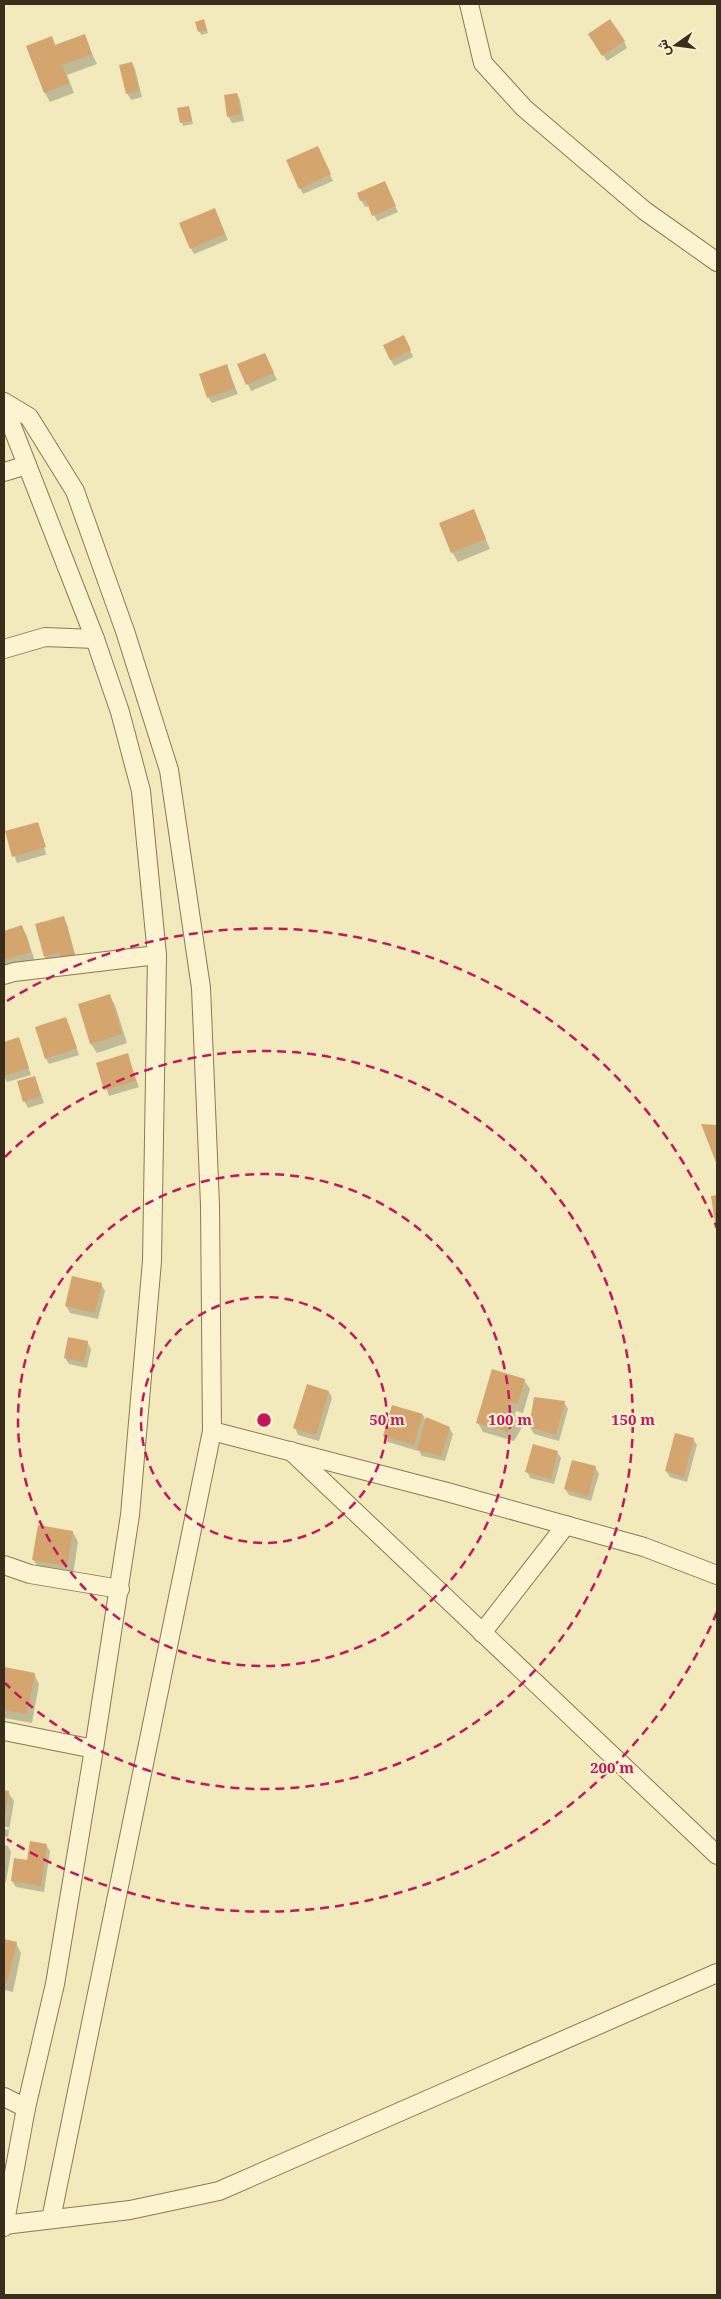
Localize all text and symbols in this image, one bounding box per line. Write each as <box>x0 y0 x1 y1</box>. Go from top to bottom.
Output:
north arrow <box>651 20 701 70</box>
text: ش <box>652 38 674 59</box>
text: 50 m <box>369 1409 405 1429</box>
text: 100 m <box>488 1409 532 1429</box>
text: 150 m <box>611 1409 655 1429</box>
centre of rings <box>255 1411 273 1429</box>
text: 200 m <box>590 1757 634 1777</box>

